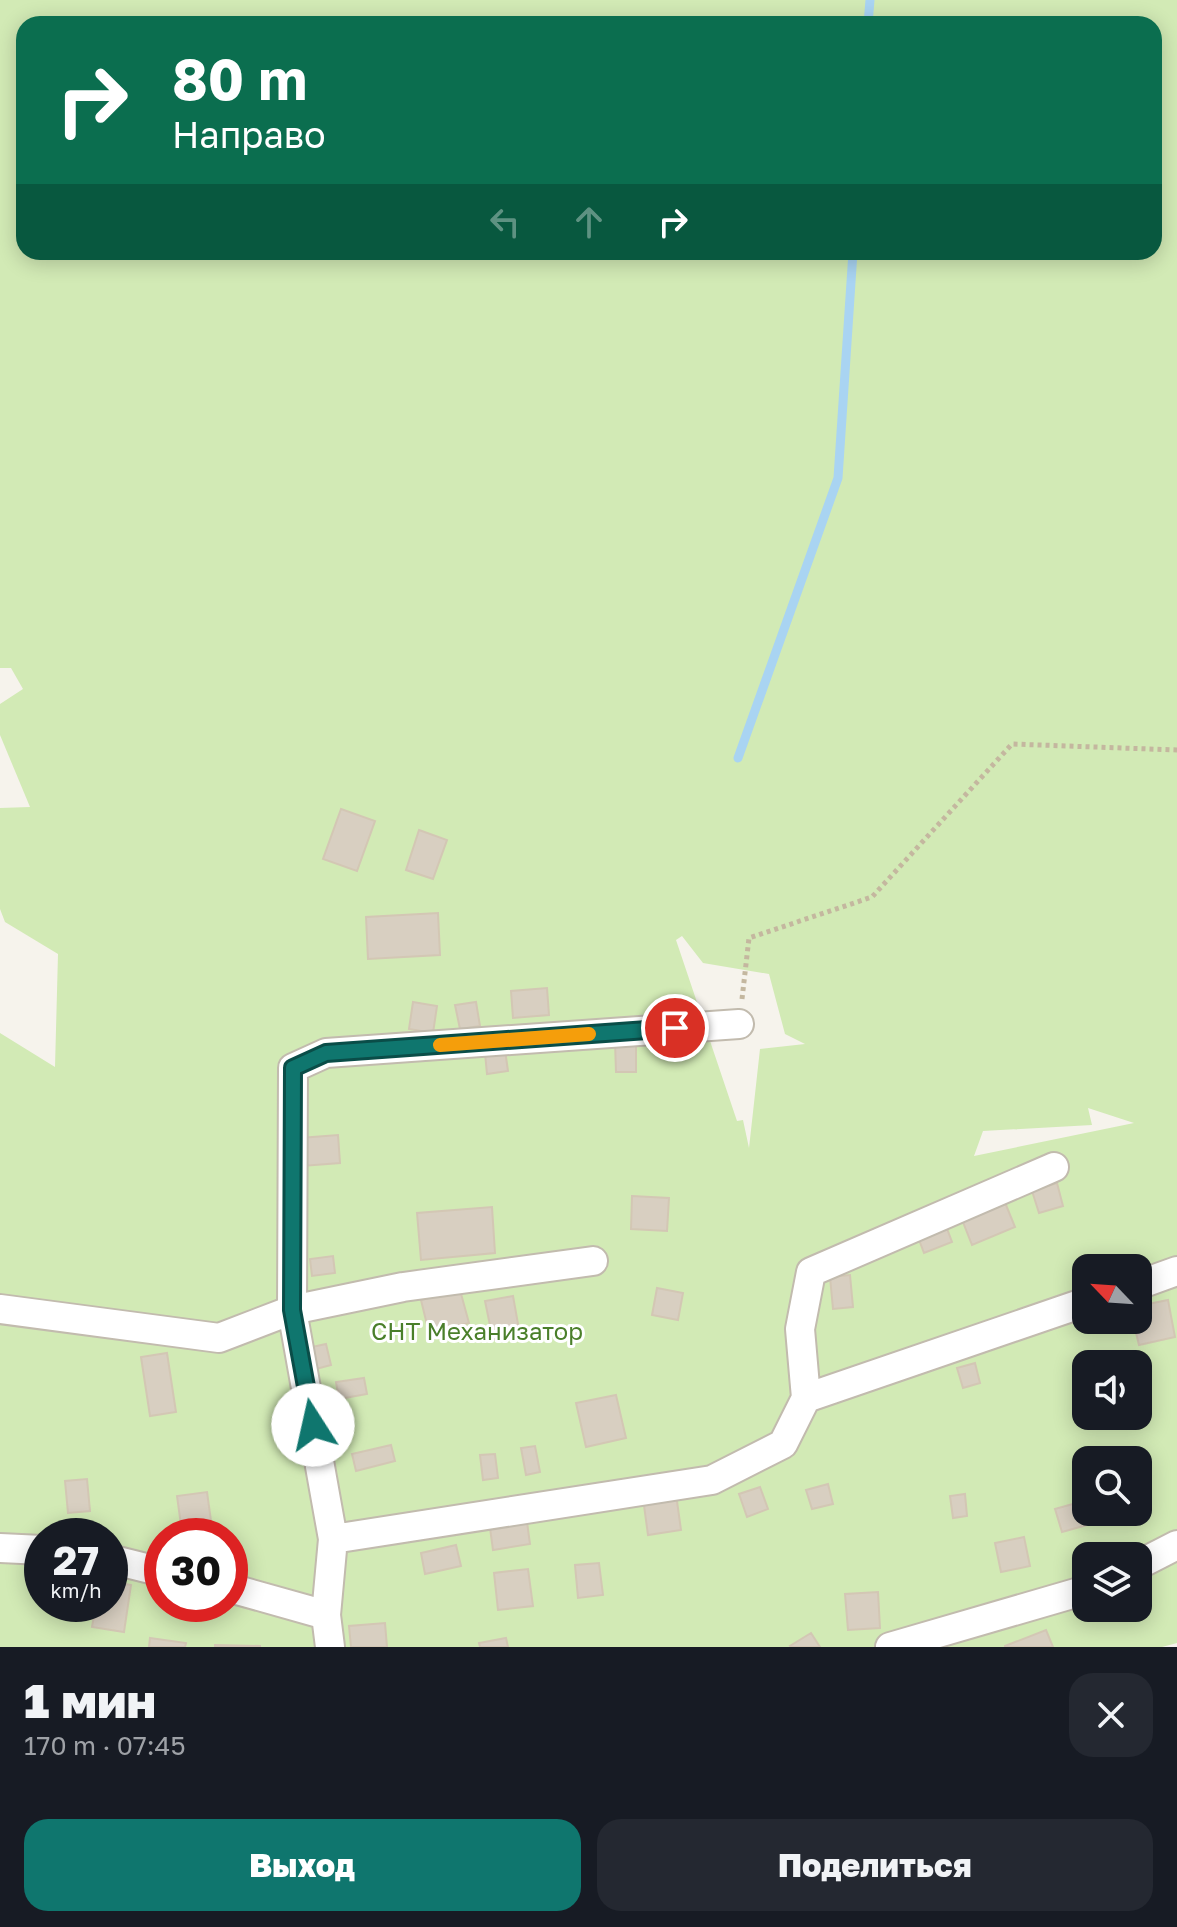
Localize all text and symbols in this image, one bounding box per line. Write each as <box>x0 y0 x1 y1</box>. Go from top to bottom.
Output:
text: 80 m <box>172 45 307 112</box>
icon: right <box>40 48 144 152</box>
text: Направо <box>172 113 326 156</box>
icon: left <box>483 200 527 244</box>
icon: ahead <box>567 200 611 244</box>
icon: right <box>651 200 695 244</box>
pin <box>641 994 709 1062</box>
icon: arrive <box>653 1006 697 1050</box>
north arrow <box>1072 1254 1152 1334</box>
map controls <box>1072 1254 1152 1622</box>
park label: СНТ Механизатор <box>371 1316 583 1345</box>
button: sound <box>1072 1350 1152 1430</box>
position arrow <box>271 1383 355 1467</box>
button: search <box>1072 1446 1152 1526</box>
speed limit sign: 30 <box>144 1518 248 1622</box>
text: 27 <box>53 1536 99 1584</box>
button: layers <box>1072 1542 1152 1622</box>
text: km/h <box>51 1578 101 1602</box>
text: 1 мин <box>24 1671 156 1729</box>
button: close <box>1069 1673 1153 1757</box>
text: 170 m · 07:45 <box>24 1730 185 1761</box>
button: Выход <box>24 1819 581 1911</box>
button: Поделиться <box>597 1819 1153 1911</box>

